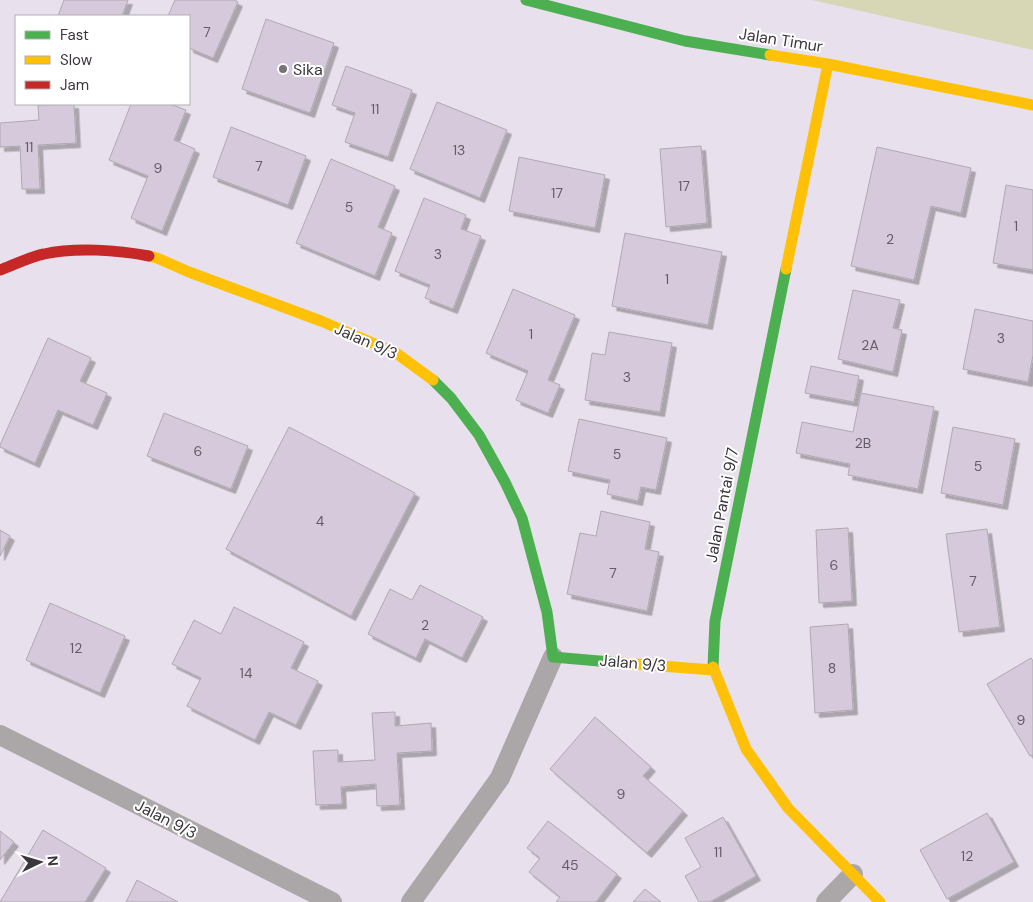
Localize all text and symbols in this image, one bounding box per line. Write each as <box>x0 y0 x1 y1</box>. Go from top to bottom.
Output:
legend <box>15 15 190 105</box>
house number: 7 <box>203 23 211 41</box>
street label: Jalan Timur <box>738 23 824 57</box>
text: Fast <box>60 25 89 45</box>
text: Slow <box>60 50 93 70</box>
place label: Sika <box>293 59 323 80</box>
marker: Sika <box>277 63 289 75</box>
text: Jam <box>60 75 89 95</box>
house number: 11 <box>371 100 379 118</box>
house number: 11 <box>25 138 33 156</box>
house number: 13 <box>453 141 465 159</box>
house number: 7 <box>255 157 263 175</box>
house number: 9 <box>154 159 163 177</box>
house number: 17 <box>678 177 690 195</box>
house number: 17 <box>551 184 563 202</box>
house number: 5 <box>345 198 353 216</box>
house number: 1 <box>1014 217 1018 235</box>
house number: 2 <box>886 230 894 248</box>
house number: 3 <box>434 245 442 263</box>
house number: 1 <box>665 270 669 288</box>
street label: Jalan 9/3 <box>331 318 401 364</box>
house number: 1 <box>529 325 533 343</box>
house number: 3 <box>997 329 1005 347</box>
house number: 2A <box>861 336 879 354</box>
house number: 3 <box>623 368 631 386</box>
house number: 2B <box>855 434 871 452</box>
house number: 6 <box>194 442 202 460</box>
house number: 5 <box>613 445 621 463</box>
street label: Jalan Pantai 9/7 <box>701 446 743 564</box>
house number: 5 <box>974 457 982 475</box>
house number: 4 <box>316 512 325 530</box>
house number: 6 <box>830 556 838 574</box>
house number: 7 <box>609 564 617 582</box>
house number: 7 <box>969 572 977 590</box>
house number: 2 <box>421 616 429 634</box>
house number: 12 <box>70 639 82 657</box>
street label: Jalan 9/3 <box>599 650 667 676</box>
house number: 8 <box>828 659 836 677</box>
house number: 14 <box>240 664 253 682</box>
house number: 9 <box>1017 711 1026 729</box>
house number: 9 <box>617 785 626 803</box>
street label: Jalan 9/3 <box>131 794 201 844</box>
north arrow <box>15 837 65 887</box>
house number: 11 <box>714 843 722 861</box>
house number: 12 <box>961 847 973 865</box>
text: N <box>44 855 62 867</box>
house number: 45 <box>561 856 579 874</box>

